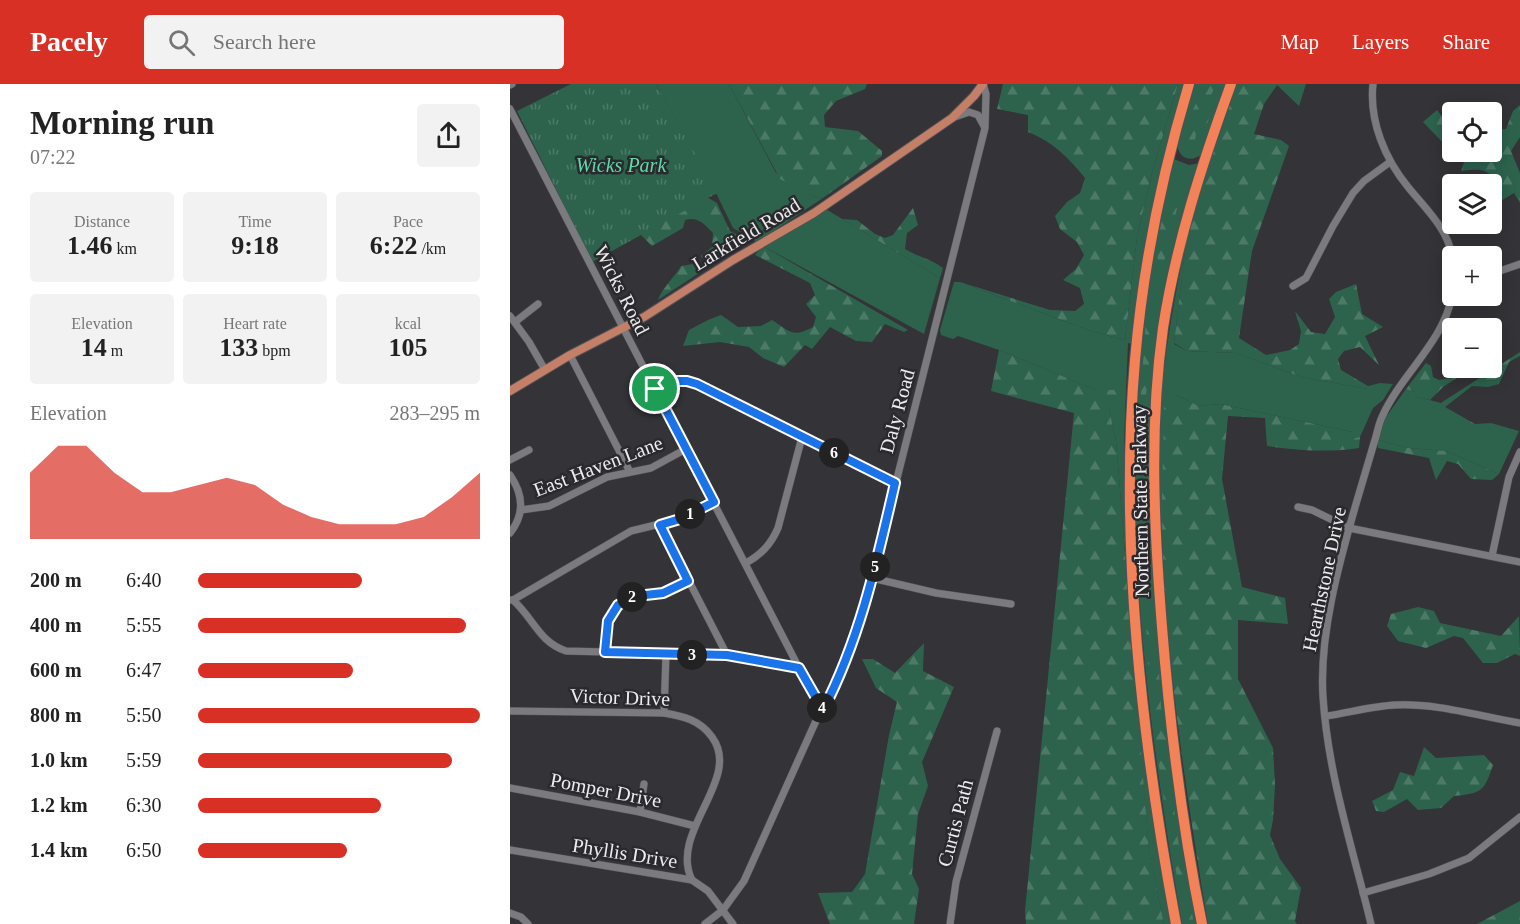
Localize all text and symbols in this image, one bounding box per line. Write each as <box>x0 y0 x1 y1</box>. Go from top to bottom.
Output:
search box <box>144 15 564 69</box>
text: Pacely <box>30 26 108 57</box>
icon: search <box>165 26 198 59</box>
text: Search here <box>213 29 316 54</box>
text: Map <box>1281 30 1319 54</box>
text: Layers <box>1352 30 1409 54</box>
text: Share <box>1442 30 1490 54</box>
map controls <box>1442 102 1502 378</box>
button: locate <box>1442 102 1502 162</box>
button: share <box>417 104 480 167</box>
text: Morning run <box>30 105 214 141</box>
text: 07:22 <box>30 146 76 168</box>
park label: Wicks Park <box>576 154 667 176</box>
button: layers <box>1442 174 1502 234</box>
street label: Larkfield Road <box>688 193 804 275</box>
text: Distance <box>74 213 130 230</box>
text: Time <box>238 213 272 230</box>
text: Pace <box>393 213 423 230</box>
text: 1.46 <box>67 231 113 260</box>
text: 9:18 <box>231 231 279 260</box>
text: 6:22 <box>370 231 417 260</box>
text: km <box>113 240 137 257</box>
text: /km <box>417 240 446 257</box>
street label: Wicks Road <box>590 242 654 338</box>
button: + <box>1442 246 1502 306</box>
text: Elevation <box>71 315 133 332</box>
text: Heart rate <box>223 315 287 332</box>
text: kcal <box>395 315 421 332</box>
button: − <box>1442 318 1502 378</box>
text: 14 <box>81 333 107 362</box>
text: 133 <box>219 333 258 362</box>
text: 105 <box>389 333 428 362</box>
text: m <box>107 342 123 359</box>
text: bpm <box>258 342 291 359</box>
pin <box>629 363 680 414</box>
street label: Daly Road <box>875 367 920 456</box>
icon: arrive <box>638 372 671 405</box>
text: Elevation <box>30 402 107 424</box>
text: 283–295 m <box>389 402 480 424</box>
street label: Northern State Parkway <box>1127 405 1154 597</box>
street label: East Haven Lane <box>530 431 666 501</box>
pin: 6 <box>819 438 849 468</box>
text: 6 <box>830 444 838 461</box>
pin: 1 <box>675 499 705 529</box>
text: 1 <box>686 505 694 522</box>
street label: Hearthstone Drive <box>1298 505 1350 653</box>
pin: 5 <box>860 552 890 582</box>
text: 5 <box>871 558 879 575</box>
text: 200 m <box>30 569 82 591</box>
text: 6:40 <box>126 569 162 591</box>
pin: 2 <box>617 582 647 612</box>
text: 2 <box>628 588 636 605</box>
text: 400 m <box>30 614 82 636</box>
text: 5:55 <box>126 614 162 636</box>
pin: 3 <box>677 640 707 670</box>
text: 3 <box>688 646 696 663</box>
text: 600 m <box>30 659 82 681</box>
text: 6:47 <box>126 659 162 681</box>
street label: Victor Drive <box>569 684 671 710</box>
pin: 4 <box>807 693 837 723</box>
text: 4 <box>818 699 826 716</box>
text: 800 m <box>30 704 82 726</box>
text: 5:50 <box>126 704 162 726</box>
text: 1.0 km <box>30 749 88 771</box>
text: 5:59 <box>126 749 162 771</box>
street label: Pomper Drive <box>548 768 664 813</box>
street label: Curtis Path <box>933 777 977 869</box>
text: 1.2 km <box>30 794 88 816</box>
text: 6:30 <box>126 794 162 816</box>
street label: Phyllis Drive <box>571 834 679 873</box>
text: 1.4 km <box>30 839 88 861</box>
text: 6:50 <box>126 839 162 861</box>

